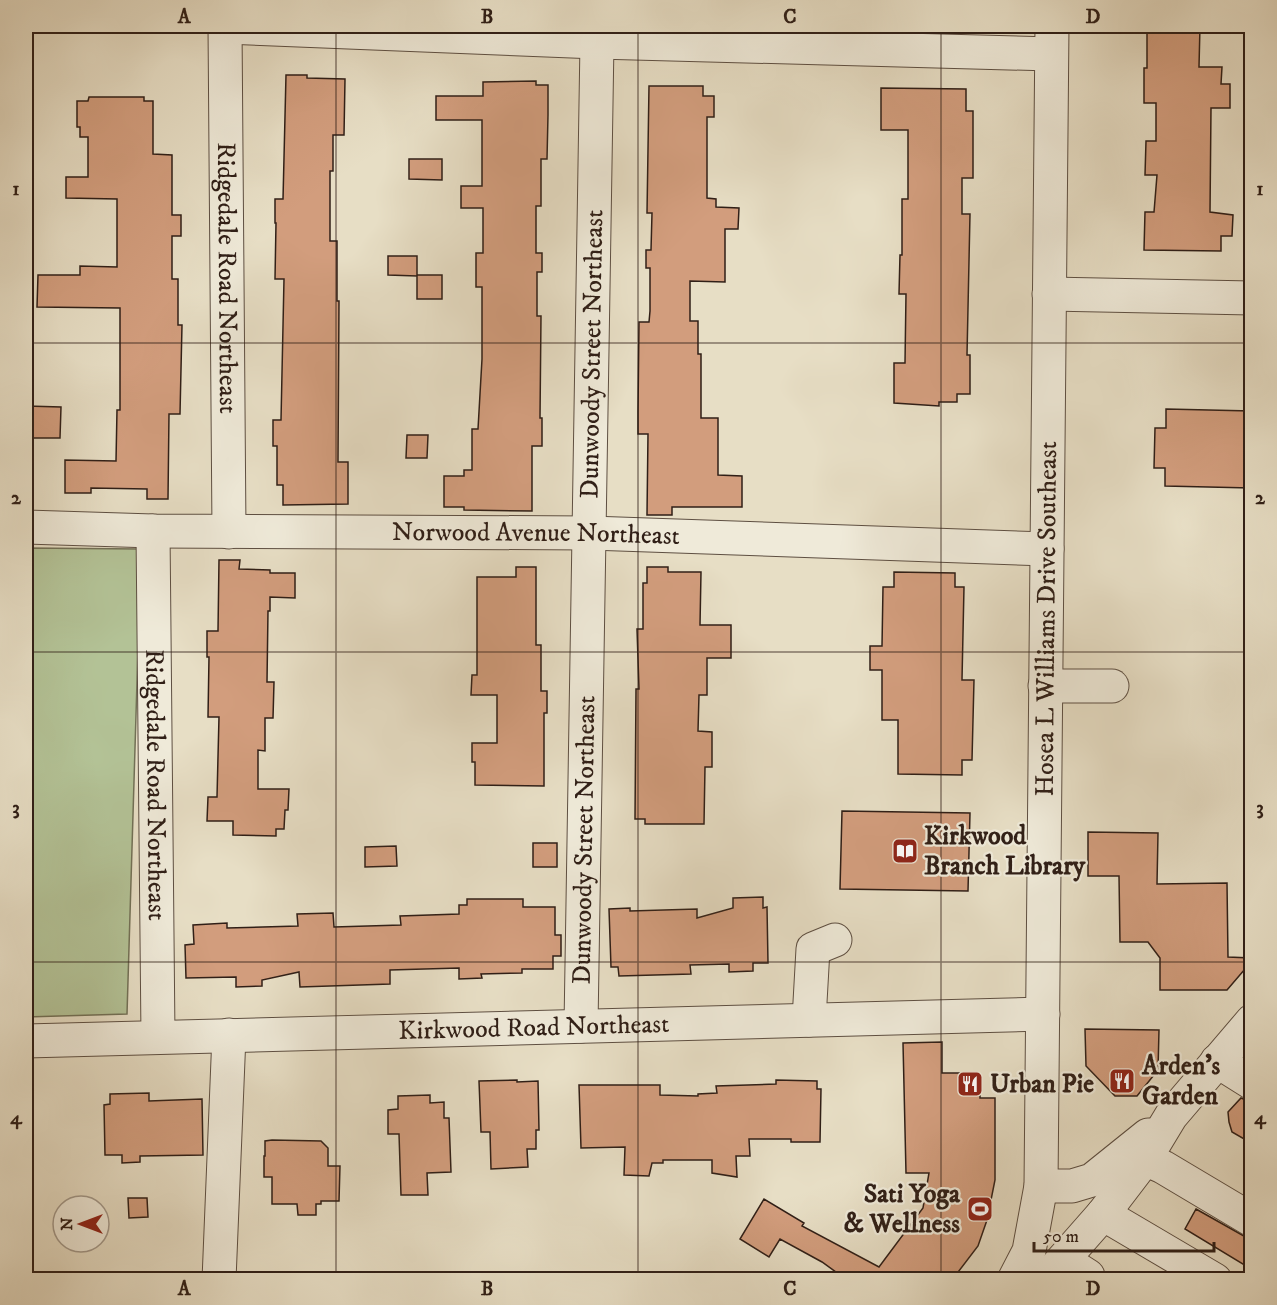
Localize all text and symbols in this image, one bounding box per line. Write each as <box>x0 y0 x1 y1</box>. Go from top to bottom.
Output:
text: A <box>177 5 192 30</box>
text: B <box>481 5 493 30</box>
text: C <box>783 5 797 30</box>
text: D <box>1086 5 1101 30</box>
street label: Ridgedale Road Northeast <box>209 142 245 414</box>
text: 1 <box>12 177 20 202</box>
text: 1 <box>1256 177 1264 202</box>
street label: Dunwoody Street Northeast <box>573 209 611 499</box>
street label: Hosea L Williams Drive Southeast <box>1028 441 1065 797</box>
text: 2 <box>11 486 22 511</box>
text: 2 <box>1255 486 1266 511</box>
street label: Norwood Avenue Northeast <box>392 516 681 553</box>
street label: Ridgedale Road Northeast <box>138 649 173 921</box>
street label: Dunwoody Street Northeast <box>565 695 603 985</box>
text: 3 <box>12 796 20 821</box>
text: 3 <box>1256 796 1264 821</box>
place label: Kirkwood Branch Library <box>924 820 1086 883</box>
library icon: Kirkwood Branch Library <box>890 836 920 866</box>
street label: Kirkwood Road Northeast <box>398 1007 670 1048</box>
place label: Arden's Garden <box>1141 1050 1221 1113</box>
restaurant icon: Arden's Garden <box>1107 1066 1137 1096</box>
place label: Urban Pie <box>990 1068 1094 1101</box>
restaurant icon: Urban Pie <box>955 1069 985 1099</box>
text: 4 <box>10 1106 23 1131</box>
text: 4 <box>1254 1106 1267 1131</box>
place label: Sati Yoga & Wellness <box>844 1178 961 1241</box>
north arrow <box>51 1194 111 1254</box>
sports icon: Sati Yoga & Wellness <box>965 1194 995 1224</box>
scale bar <box>1034 1215 1214 1253</box>
text: N <box>57 1217 77 1231</box>
text: 50 m <box>1043 1226 1079 1248</box>
text: A <box>177 1277 192 1302</box>
text: B <box>481 1277 493 1302</box>
text: C <box>783 1277 797 1302</box>
text: D <box>1086 1277 1101 1302</box>

